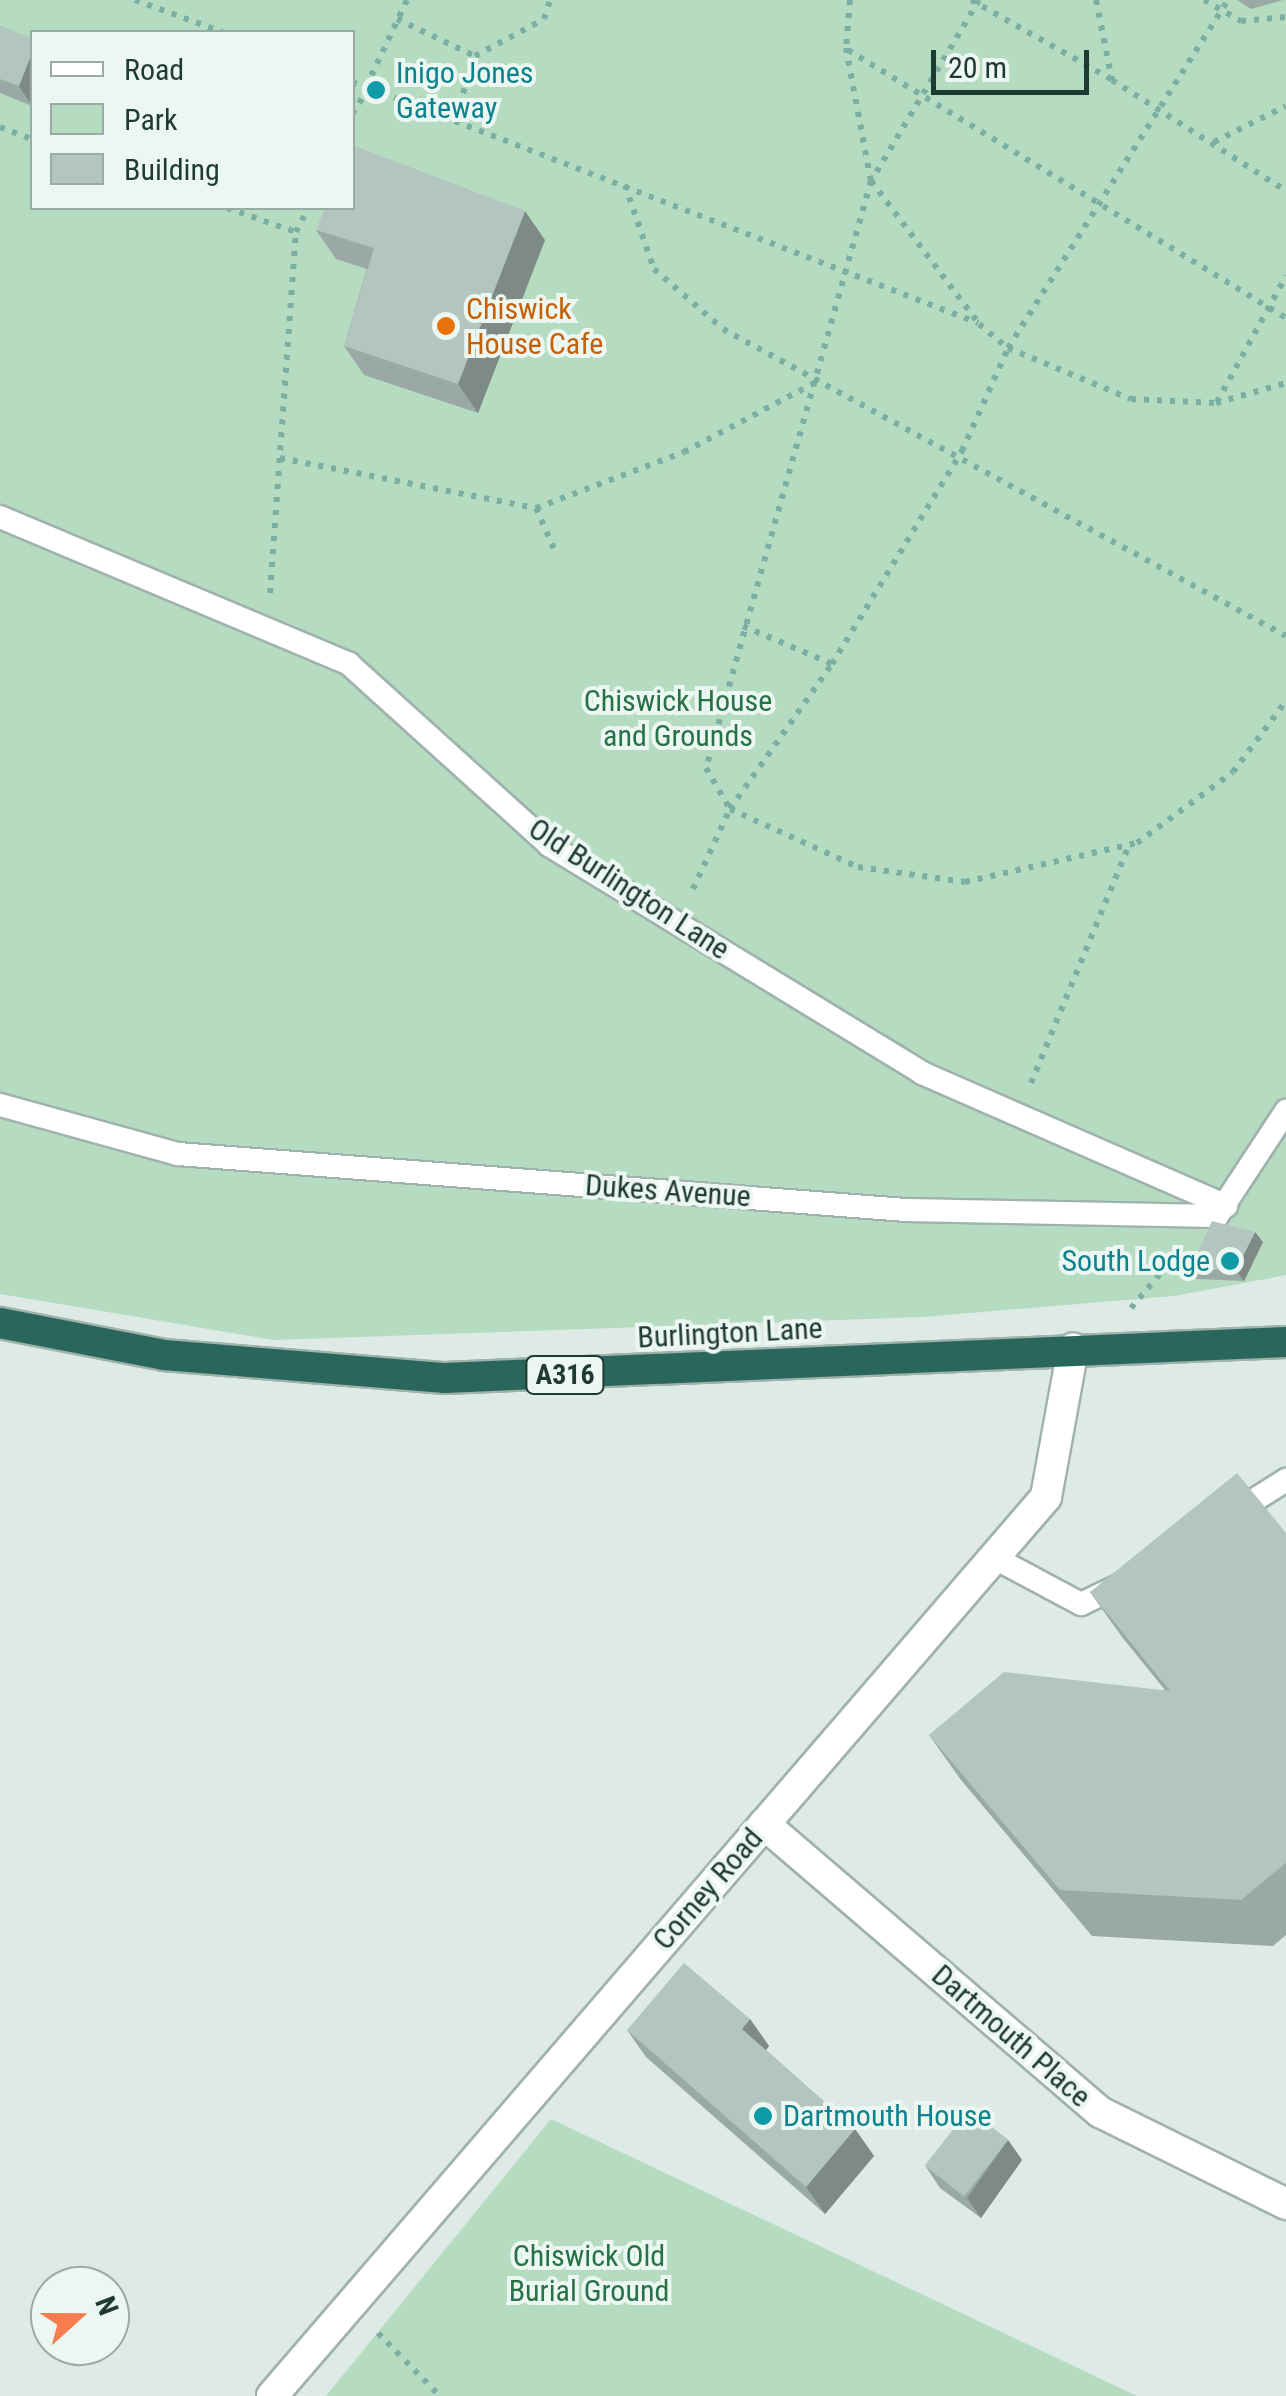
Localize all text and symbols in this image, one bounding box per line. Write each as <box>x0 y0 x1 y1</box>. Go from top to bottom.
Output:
legend <box>30 30 355 210</box>
scale bar <box>936 30 1094 92</box>
text: 20 m <box>948 50 1007 85</box>
text: Road <box>124 52 184 87</box>
place label: Inigo Jones Gateway <box>396 55 533 126</box>
marker: Inigo Jones Gateway <box>365 79 387 101</box>
text: Park <box>124 102 178 137</box>
text: Building <box>124 152 220 187</box>
place label: Chiswick House Cafe <box>466 291 603 362</box>
marker: Chiswick House Cafe <box>435 315 457 337</box>
park label: Chiswick House and Grounds <box>584 683 772 754</box>
street label: Old Burlington Lane <box>522 811 736 967</box>
street label: Dukes Avenue <box>584 1167 752 1215</box>
place label: South Lodge <box>1062 1243 1210 1279</box>
marker: South Lodge <box>1219 1250 1241 1272</box>
street label: Burlington Lane <box>636 1310 824 1356</box>
road number: A316 <box>525 1352 605 1398</box>
street label: Corney Road <box>645 1821 771 1957</box>
street label: Dartmouth Place <box>924 1957 1098 2115</box>
place label: Dartmouth House <box>783 2098 992 2134</box>
marker: Dartmouth House <box>752 2105 774 2127</box>
park label: Chiswick Old Burial Ground <box>509 2238 669 2308</box>
north arrow <box>30 2266 130 2366</box>
text: N <box>88 2292 125 2320</box>

